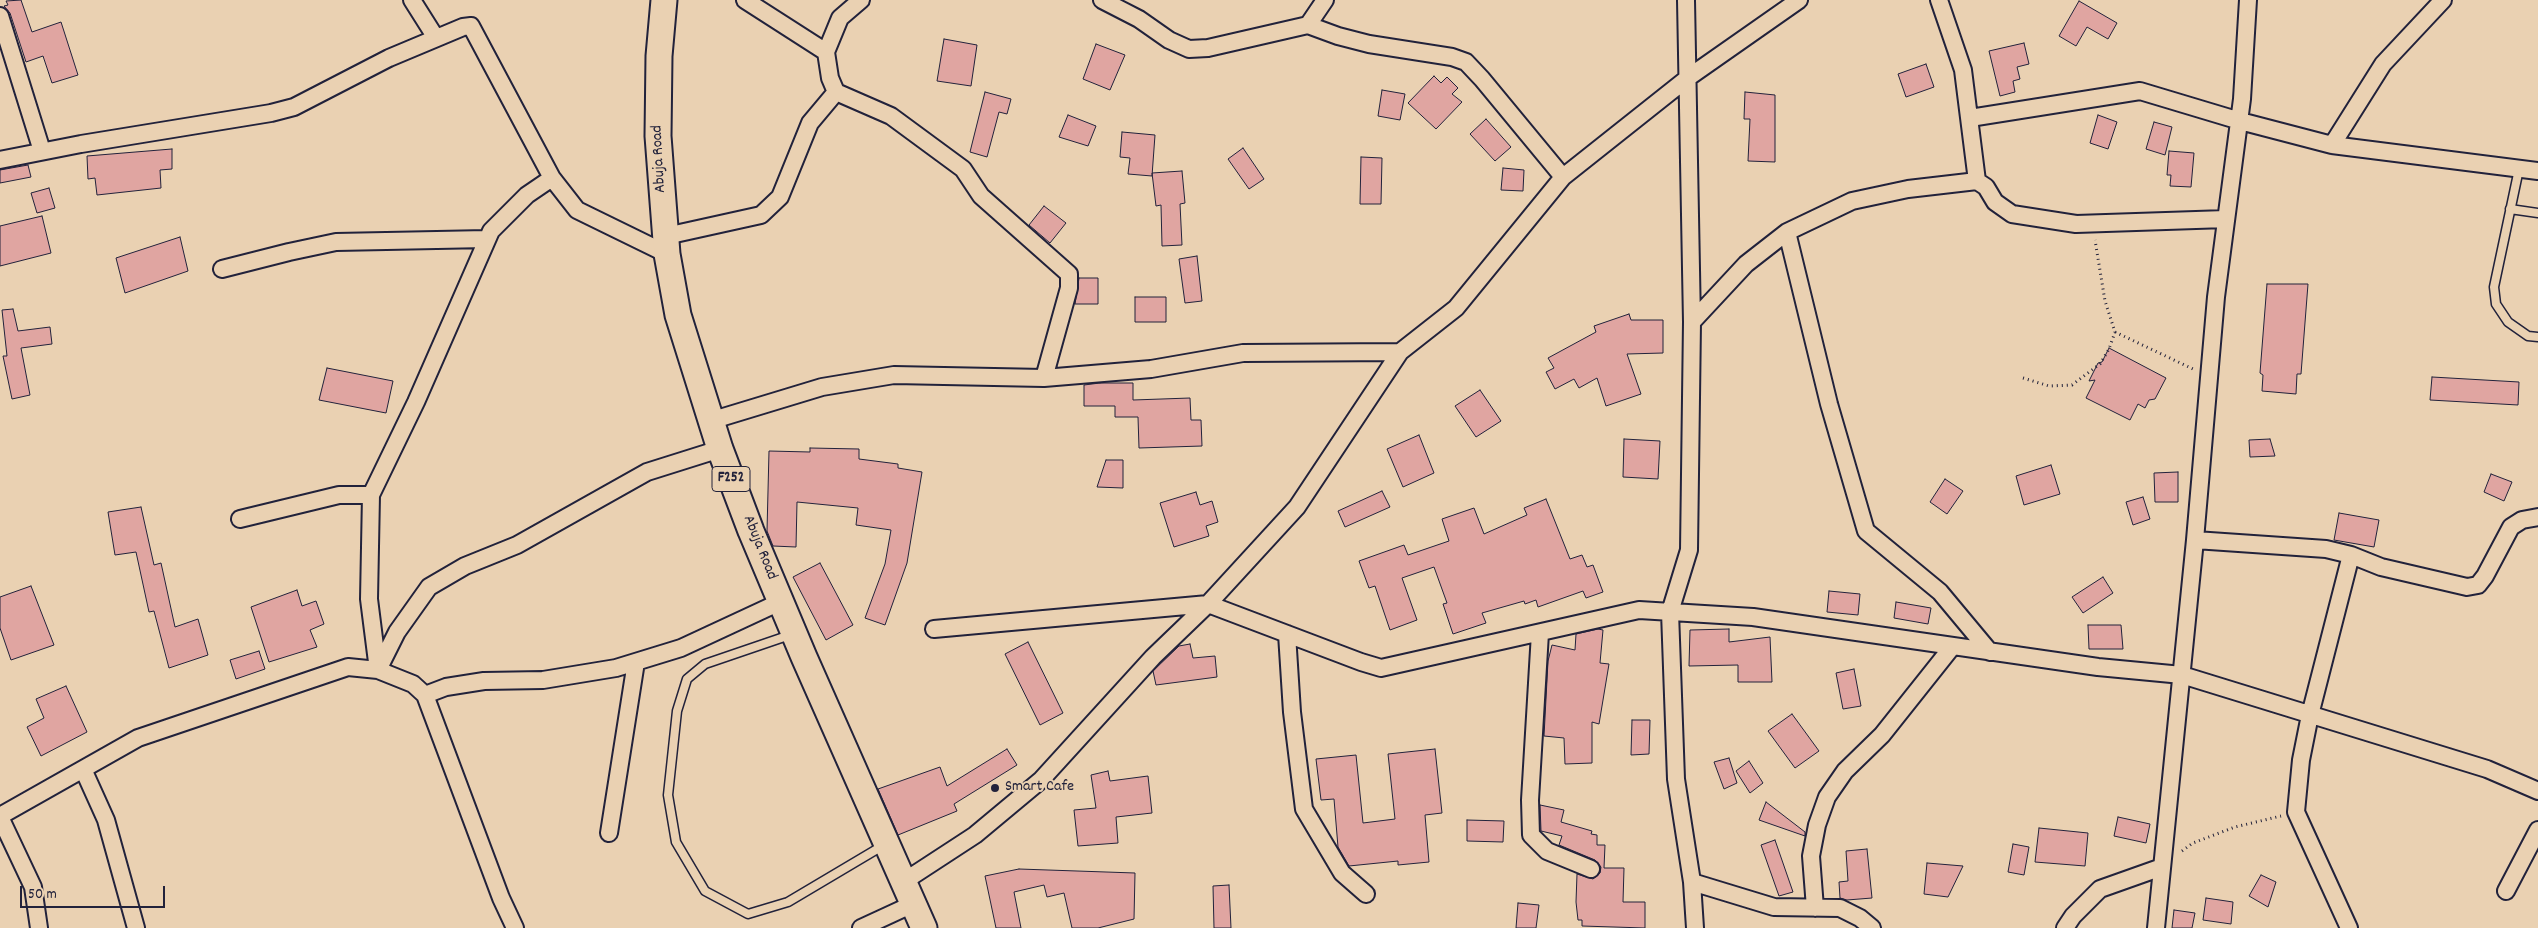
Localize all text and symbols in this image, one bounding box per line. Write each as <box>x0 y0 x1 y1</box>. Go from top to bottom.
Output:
street label: Abuja Road <box>649 125 671 193</box>
road number: F252 <box>712 466 750 492</box>
street label: Abuja Road <box>737 513 781 583</box>
place label: Smart Cafe <box>1005 778 1074 798</box>
marker: Smart Cafe <box>989 782 1001 794</box>
scale bar <box>22 876 168 908</box>
text: 50 m <box>28 884 57 906</box>

